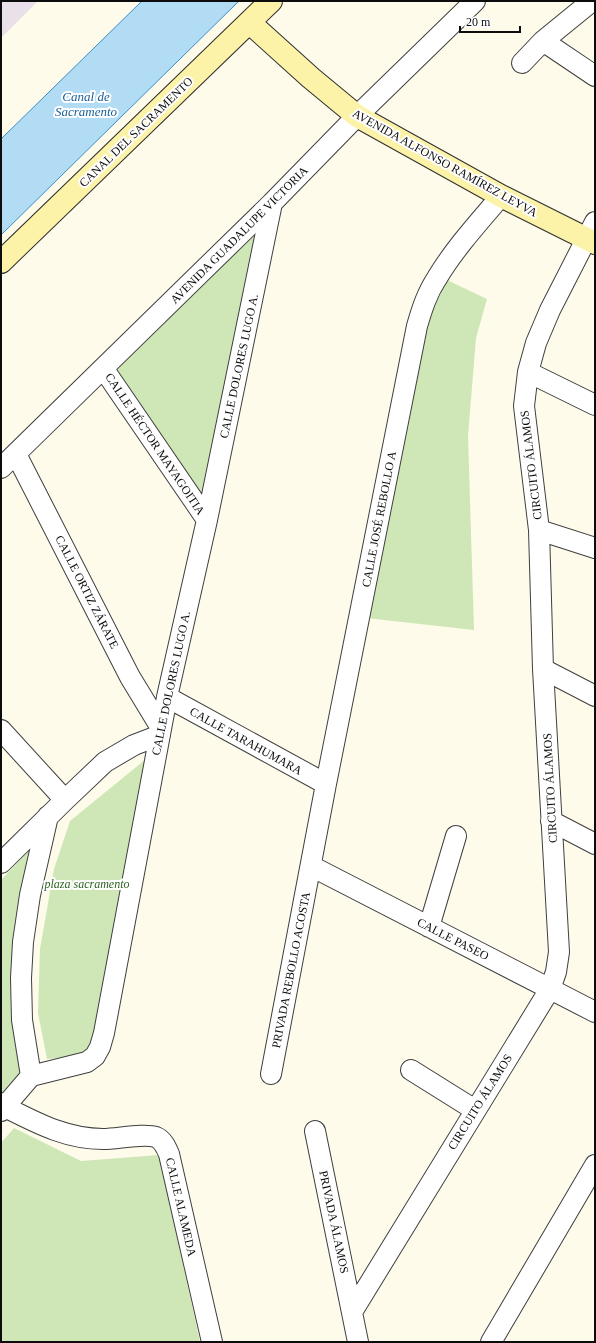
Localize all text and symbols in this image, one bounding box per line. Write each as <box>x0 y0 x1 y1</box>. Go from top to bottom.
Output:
scale bar <box>460 8 520 34</box>
text: 20 m <box>466 15 491 29</box>
street label: CANAL DEL SACRAMENTO <box>76 74 196 190</box>
water label: Canal de Sacramento <box>55 89 118 119</box>
street label: AVENIDA ALFONSO RAMÍREZ LEYVA <box>350 106 540 220</box>
street label: AVENIDA GUADALUPE VICTORIA <box>167 163 311 307</box>
street label: CALLE DOLORES LUGO A. <box>217 292 261 440</box>
street label: CALLE HÉCTOR MAYAGOITIA <box>102 370 208 518</box>
street label: CIRCUITO ÁLAMOS <box>517 409 545 521</box>
street label: CALLE JOSÉ REBOLLO A <box>359 449 399 588</box>
street label: CALLE ORTIZ ZÁRATE <box>52 533 122 651</box>
street label: CALLE DOLORES LUGO A. <box>149 609 193 757</box>
street label: CALLE TARAHUMARA <box>187 704 305 778</box>
street label: CIRCUITO ÁLAMOS <box>540 733 560 843</box>
park label: plaza sacramento <box>44 877 130 891</box>
street label: PRIVADA REBOLLO ACOSTA <box>269 890 313 1049</box>
street label: CALLE PASEO <box>415 915 491 963</box>
street label: CIRCUITO ÁLAMOS <box>445 1052 515 1152</box>
street label: CALLE ALAMEDA <box>163 1156 199 1258</box>
street label: PRIVADA ÁLAMOS <box>316 1169 352 1275</box>

